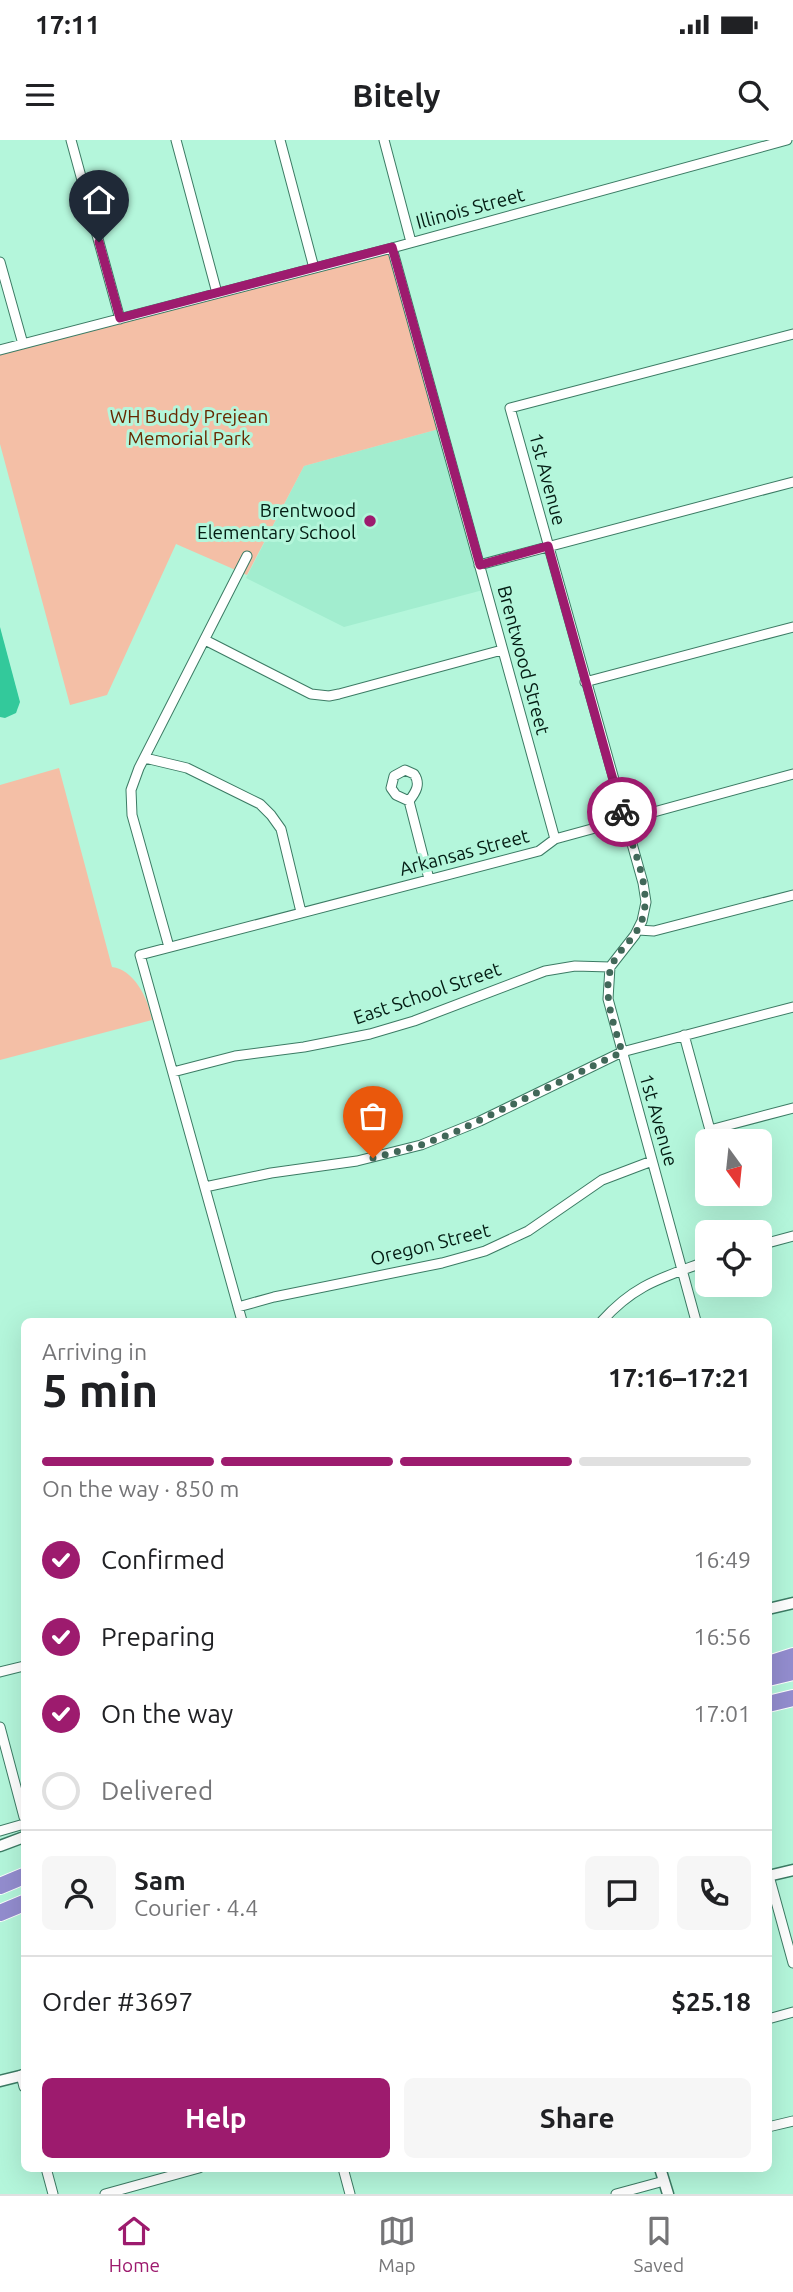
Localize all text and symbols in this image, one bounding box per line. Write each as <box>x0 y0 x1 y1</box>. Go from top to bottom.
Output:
text: 17:11 <box>35 10 100 39</box>
icon: menu <box>21 76 59 114</box>
icon: search <box>734 76 772 114</box>
text: Bitely <box>352 77 441 113</box>
pin <box>69 170 129 242</box>
icon: home <box>80 181 118 219</box>
street label: Illinois Street <box>413 183 527 233</box>
park label: WH Buddy Prejean Memorial Park <box>110 405 268 449</box>
street label: 1st Avenue <box>525 430 571 528</box>
place label: Brentwood Elementary School <box>197 499 356 543</box>
marker: Brentwood Elementary School <box>362 513 378 529</box>
street label: Brentwood Street <box>494 583 555 738</box>
courier <box>587 777 657 847</box>
icon: bike <box>603 793 641 831</box>
street label: Arkansas Street <box>397 824 532 880</box>
street label: East School Street <box>350 957 504 1029</box>
street label: 1st Avenue <box>635 1071 683 1169</box>
pin <box>343 1086 403 1158</box>
icon: bag <box>354 1097 392 1135</box>
north arrow <box>695 1129 772 1206</box>
map controls <box>695 1129 772 1297</box>
street label: Oregon Street <box>368 1218 493 1270</box>
button: locate <box>695 1220 772 1297</box>
text: Arriving in <box>42 1339 147 1364</box>
text: 17:16–17:21 <box>608 1363 751 1392</box>
text: 5 min <box>42 1364 158 1416</box>
text: On the way · 850 m <box>42 1476 239 1501</box>
icon: check <box>42 1541 80 1579</box>
text: Confirmed <box>101 1545 225 1574</box>
text: 16:49 <box>693 1547 751 1572</box>
icon: check <box>42 1618 80 1656</box>
text: Preparing <box>101 1622 215 1651</box>
text: 16:56 <box>693 1624 751 1649</box>
icon: check <box>42 1695 80 1733</box>
text: On the way <box>101 1699 233 1728</box>
text: 17:01 <box>693 1701 751 1726</box>
text: Delivered <box>101 1776 213 1805</box>
button: person <box>42 1856 116 1930</box>
button: chat <box>585 1856 659 1930</box>
button: phone <box>677 1856 751 1930</box>
text: Sam <box>134 1866 186 1895</box>
text: Courier · 4.4 <box>134 1895 258 1920</box>
text: Order #3697 <box>42 1987 193 2016</box>
text: $25.18 <box>671 1987 751 2016</box>
button: Help <box>42 2078 390 2158</box>
button: Share <box>404 2078 751 2158</box>
tab: Home <box>109 2212 160 2276</box>
tab: Map <box>378 2212 416 2276</box>
tab: Saved <box>634 2212 684 2276</box>

